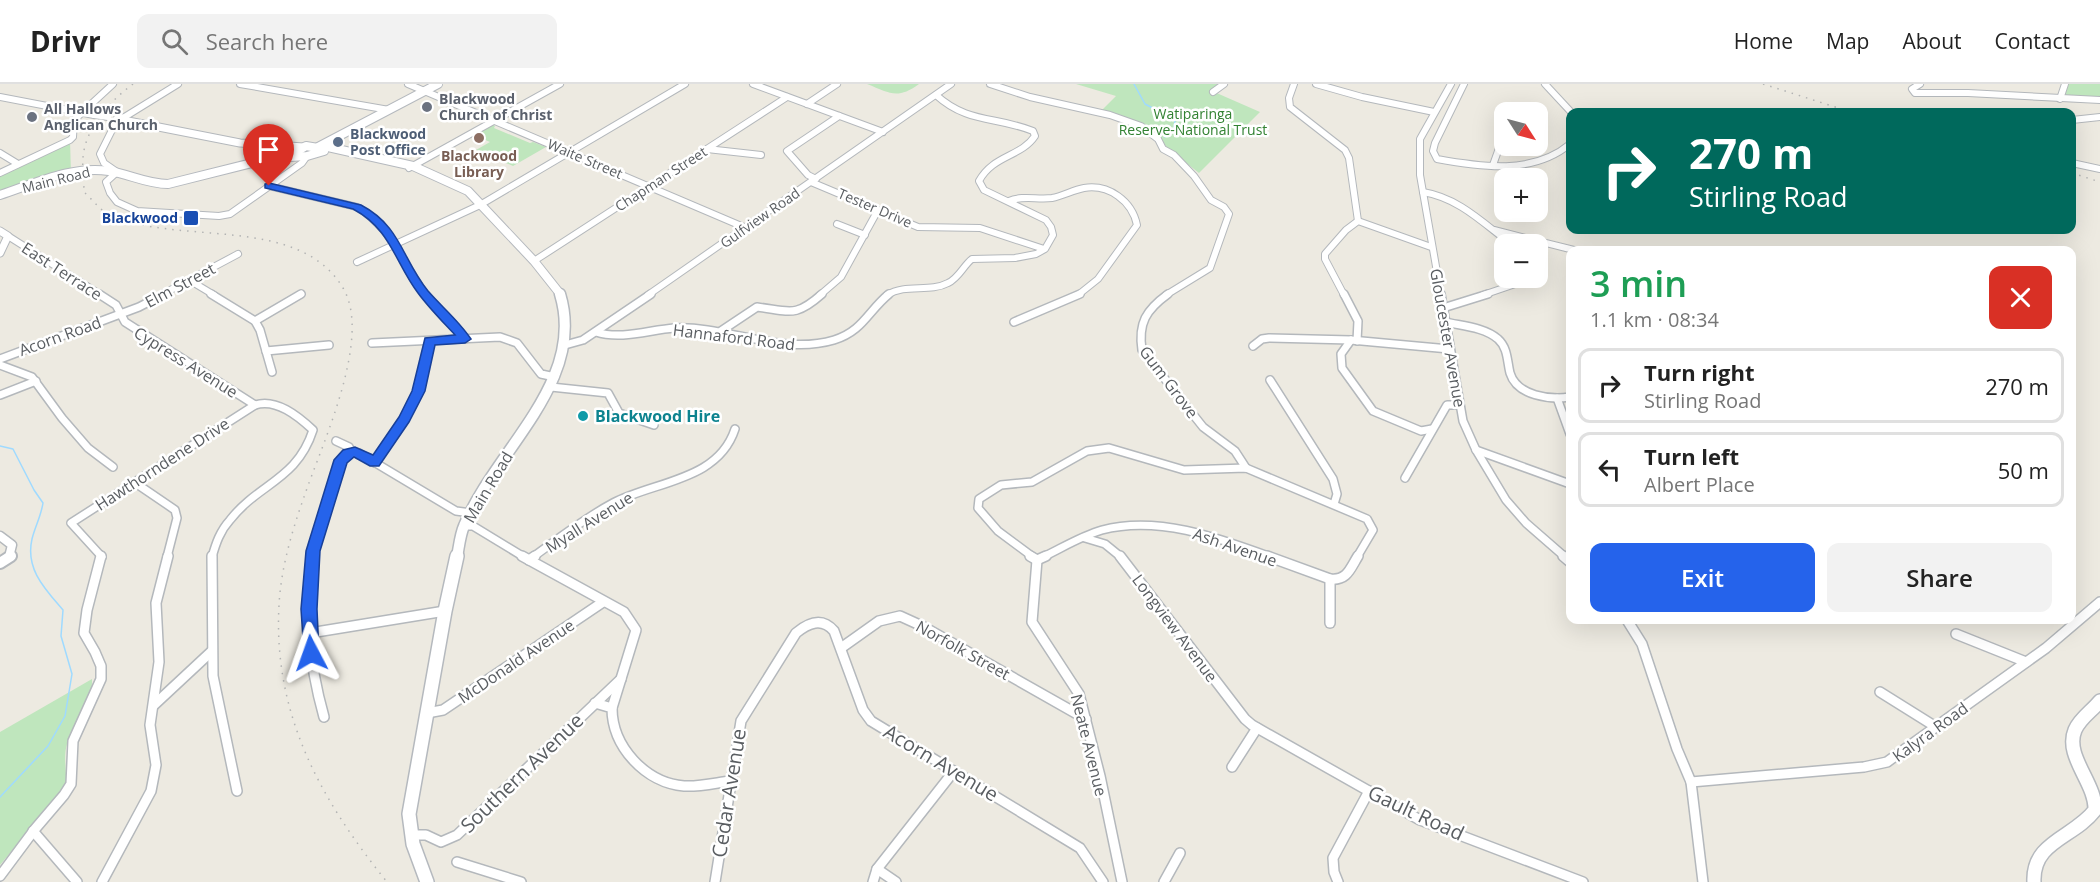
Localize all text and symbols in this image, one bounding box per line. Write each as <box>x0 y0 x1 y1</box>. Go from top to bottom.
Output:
search box <box>137 14 557 68</box>
text: Drivr <box>30 22 101 60</box>
icon: search <box>158 25 191 58</box>
text: Search here <box>206 26 328 56</box>
text: Home <box>1734 27 1793 55</box>
text: Map <box>1826 27 1869 55</box>
text: About <box>1902 27 1962 55</box>
text: Contact <box>1995 27 2070 55</box>
place label: Blackwood Church of Christ <box>439 89 552 124</box>
place label: All Hallows Anglican Church <box>44 99 158 134</box>
marker: Blackwood Church of Christ <box>420 100 434 114</box>
north arrow <box>1494 102 1548 156</box>
map controls <box>1494 102 1548 288</box>
park label: Watiparinga Reserve-National Trust <box>1119 104 1267 139</box>
marker: All Hallows Anglican Church <box>25 110 39 124</box>
pin <box>243 124 294 186</box>
place label: Blackwood Post Office <box>350 124 426 159</box>
text: 270 m <box>1689 124 1813 181</box>
marker: Blackwood Library <box>472 131 486 145</box>
icon: right <box>1590 132 1668 210</box>
icon: arrive <box>252 133 285 166</box>
street label: Waite Street <box>545 134 626 183</box>
marker: Blackwood Post Office <box>331 135 345 149</box>
street label: Chapman Street <box>611 142 710 215</box>
place label: Blackwood Library <box>441 146 517 181</box>
street label: Main Road <box>20 162 92 197</box>
button: + <box>1494 168 1548 222</box>
text: Stirling Road <box>1689 178 1848 215</box>
street label: Gulfview Road <box>716 183 803 252</box>
street label: Tester Drive <box>835 183 915 232</box>
place label: Blackwood <box>102 208 178 227</box>
marker: Blackwood <box>182 209 200 227</box>
button: − <box>1494 234 1548 288</box>
street label: East Terrace <box>18 237 106 305</box>
street label: Elm Street <box>141 257 219 313</box>
text: 3 min <box>1590 259 1687 308</box>
button: close <box>1989 266 2052 329</box>
street label: Gloucester Avenue <box>1425 267 1471 409</box>
text: 1.1 km · 08:34 <box>1590 306 1719 333</box>
street label: Acorn Road <box>16 311 104 361</box>
street label: Hannaford Road <box>672 319 796 355</box>
street label: Cypress Avenue <box>130 321 242 403</box>
street label: Gum Grove <box>1135 341 1203 423</box>
text: Turn right <box>1644 357 1755 387</box>
icon: right <box>1593 369 1626 402</box>
text: 270 m <box>1985 371 2049 401</box>
text: Stirling Road <box>1644 387 1761 414</box>
place label: Blackwood Hire <box>595 405 720 427</box>
marker: Blackwood Hire <box>576 409 590 423</box>
street label: Hawthorndene Drive <box>91 412 233 516</box>
text: Turn left <box>1644 441 1739 471</box>
street label: Main Road <box>458 447 518 527</box>
icon: left <box>1593 453 1626 486</box>
text: 50 m <box>1998 455 2049 485</box>
text: Albert Place <box>1644 471 1755 498</box>
street label: Myall Avenue <box>541 486 637 558</box>
street label: Ash Avenue <box>1190 522 1280 572</box>
button: Exit <box>1590 543 1815 612</box>
button: Share <box>1827 543 2052 612</box>
street label: Longview Avenue <box>1127 570 1223 686</box>
street label: McDonald Avenue <box>454 614 578 708</box>
street label: Norfolk Street <box>912 615 1014 685</box>
position arrow <box>279 621 343 685</box>
street label: Neate Avenue <box>1066 692 1112 798</box>
street label: Kalyra Road <box>1888 697 1972 767</box>
street label: Southern Avenue <box>454 707 589 838</box>
street label: Acorn Avenue <box>879 718 1004 807</box>
street label: Cedar Avenue <box>705 727 752 859</box>
street label: Gault Road <box>1364 779 1469 847</box>

